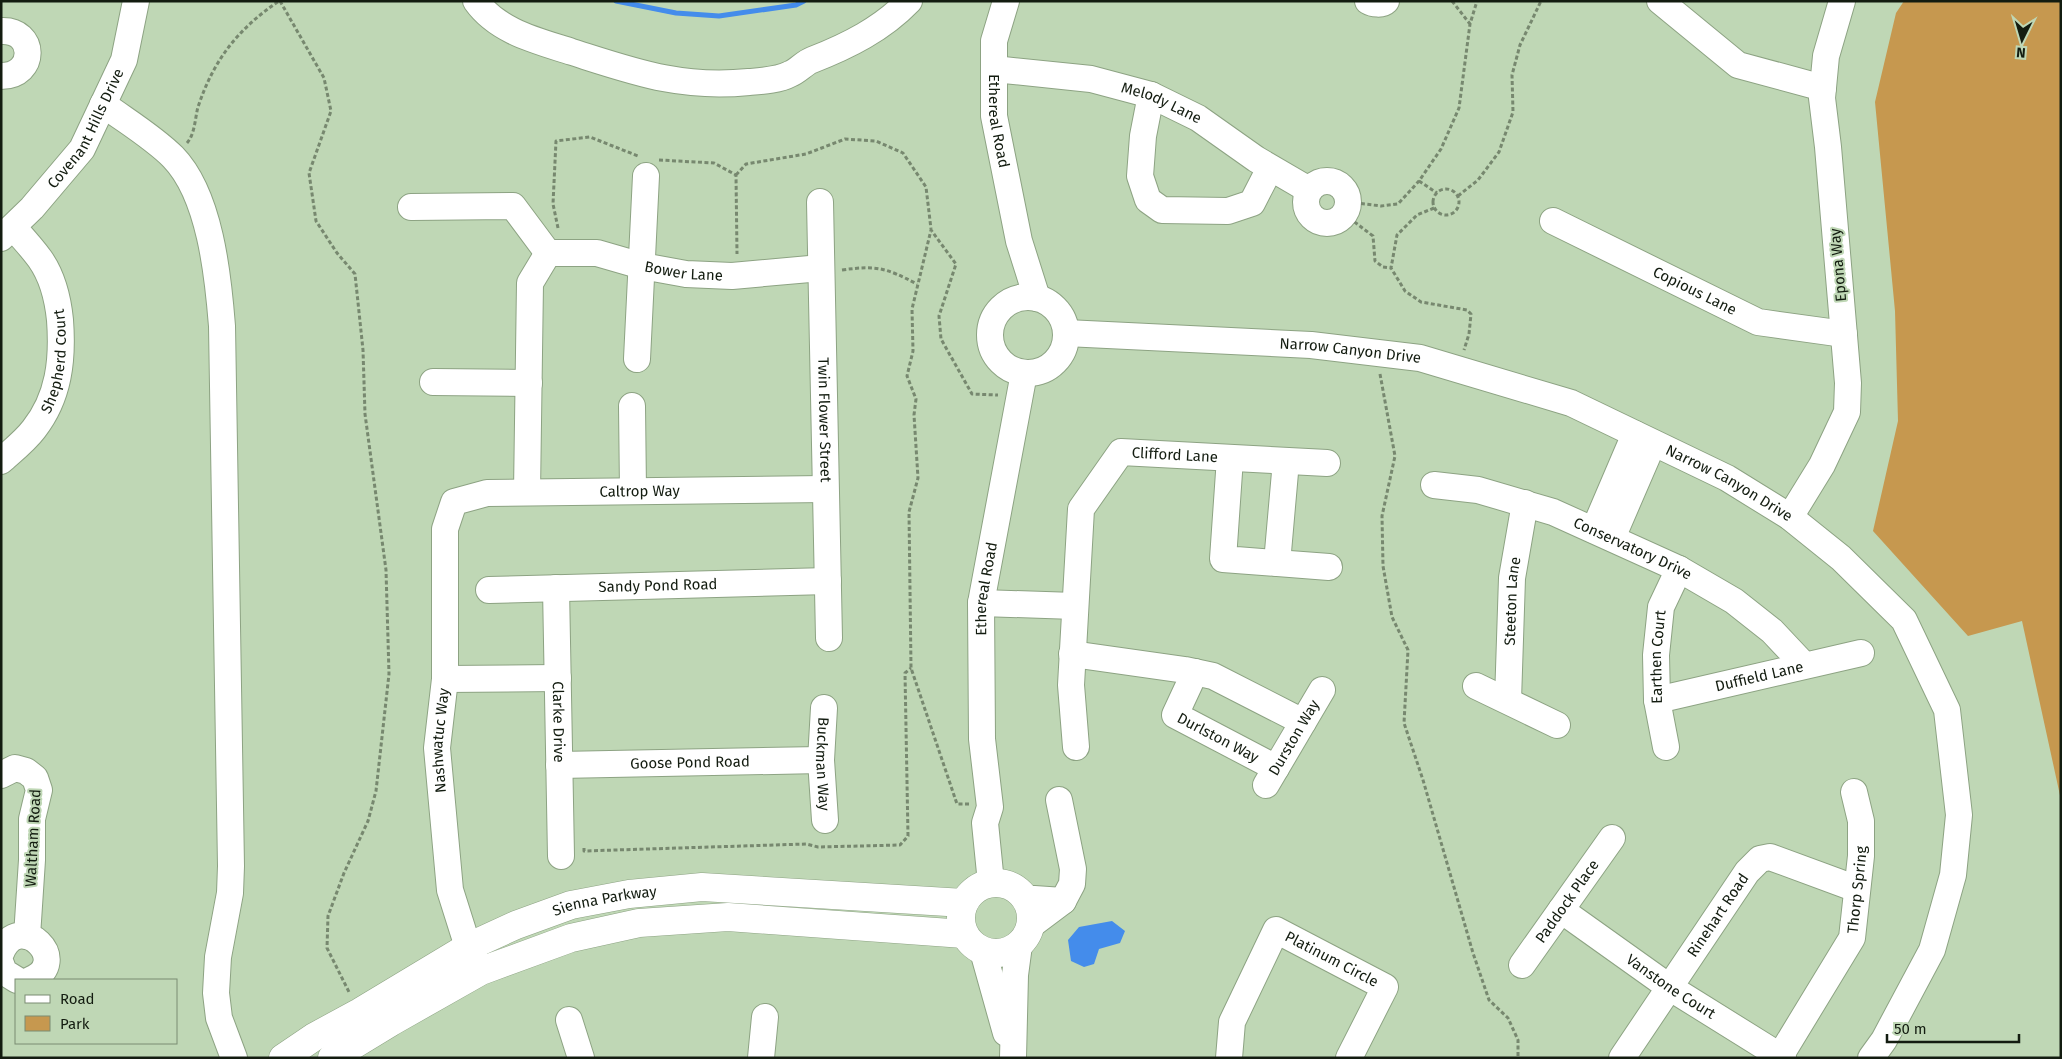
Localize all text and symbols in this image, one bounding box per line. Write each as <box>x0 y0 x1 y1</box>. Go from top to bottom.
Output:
north arrow <box>1997 15 2047 65</box>
text: N <box>2016 44 2026 61</box>
street label: Covenant Hills Drive <box>43 66 128 192</box>
street label: Ethereal Road <box>985 74 1013 169</box>
street label: Melody Lane <box>1119 78 1205 127</box>
street label: Epona Way <box>1826 227 1850 303</box>
street label: Bower Lane <box>643 258 723 285</box>
street label: Copious Lane <box>1650 263 1740 319</box>
street label: Shepherd Court <box>37 307 70 416</box>
street label: Narrow Canyon Drive <box>1279 334 1422 367</box>
street label: Twin Flower Street <box>814 357 835 483</box>
street label: Narrow Canyon Drive <box>1663 441 1796 525</box>
street label: Clifford Lane <box>1131 444 1218 466</box>
street label: Caltrop Way <box>599 482 680 501</box>
street label: Conservatory Drive <box>1571 513 1695 584</box>
street label: Ethereal Road <box>972 541 1001 636</box>
street label: Steeton Lane <box>1501 555 1525 646</box>
street label: Sandy Pond Road <box>598 575 718 596</box>
street label: Earthen Court <box>1647 609 1670 704</box>
street label: Duffield Lane <box>1713 658 1805 695</box>
street label: Clarke Drive <box>549 681 568 763</box>
street label: Nashwatuc Way <box>428 686 453 794</box>
street label: Durston Way <box>1265 696 1324 779</box>
street label: Durlston Way <box>1174 709 1262 767</box>
street label: Buckman Way <box>812 717 833 812</box>
street label: Goose Pond Road <box>630 752 750 773</box>
street label: Waltham Road <box>21 789 45 887</box>
street label: Thorp Spring <box>1844 846 1870 934</box>
street label: Paddock Place <box>1531 856 1603 946</box>
street label: Rinehart Road <box>1683 870 1752 961</box>
street label: Sienna Parkway <box>550 882 658 920</box>
street label: Platinum Circle <box>1282 927 1381 991</box>
street label: Vanstone Court <box>1623 950 1719 1023</box>
legend <box>15 979 178 1044</box>
text: Road <box>60 990 95 1008</box>
scale bar <box>1887 1012 2020 1044</box>
text: Park <box>60 1015 90 1033</box>
text: 50 m <box>1894 1020 1927 1038</box>

